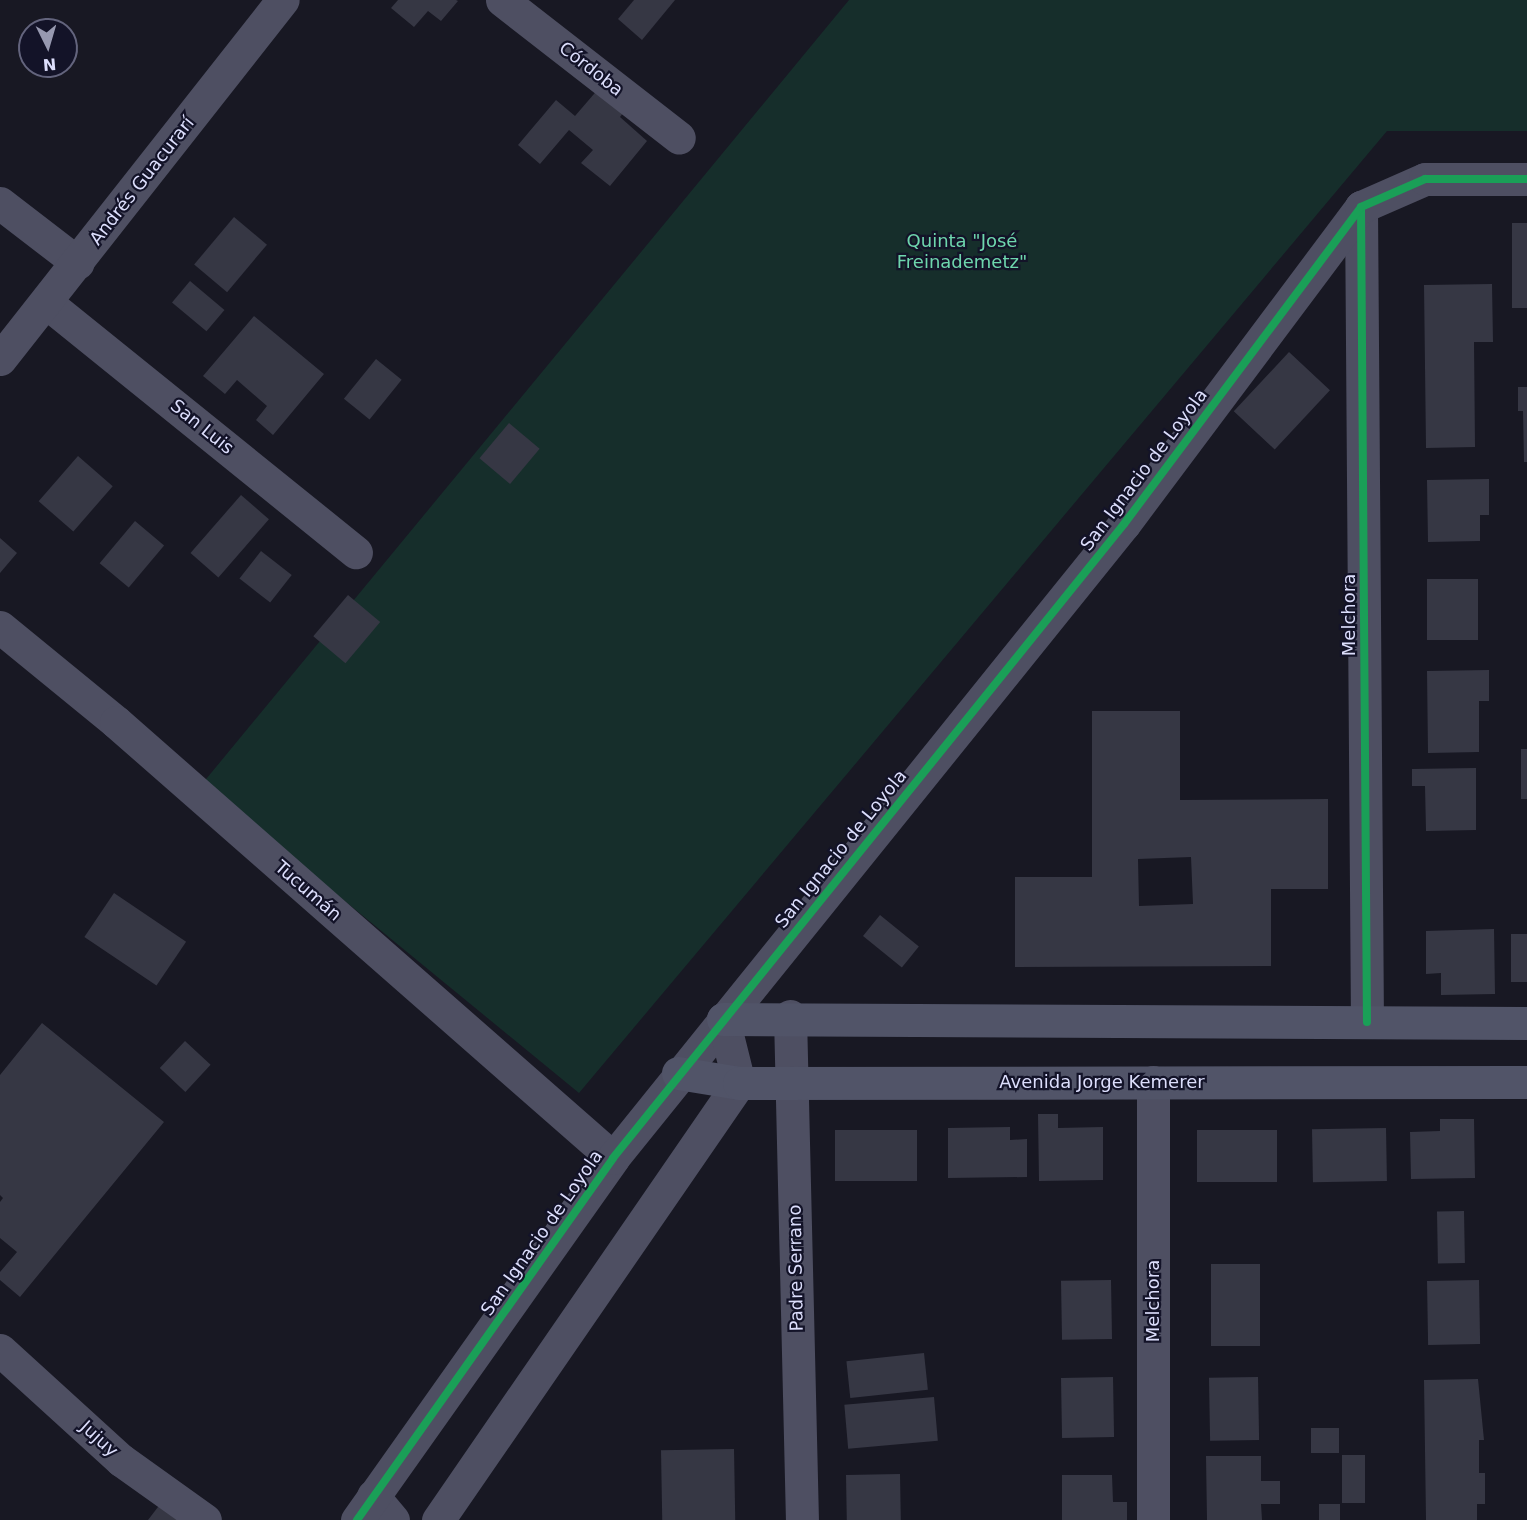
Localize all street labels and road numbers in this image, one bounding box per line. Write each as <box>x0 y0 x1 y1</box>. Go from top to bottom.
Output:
street label: Córdoba <box>555 37 627 101</box>
street label: Andrés Guacurarí <box>85 113 199 249</box>
street label: San Ignacio de Loyola <box>1076 385 1212 555</box>
street label: San Luis <box>166 395 238 459</box>
street label: Melchora <box>1338 574 1360 656</box>
street label: San Ignacio de Loyola <box>771 766 911 932</box>
street label: Tucumán <box>270 856 346 926</box>
street label: Avenida Jorge Kemerer <box>999 1071 1205 1093</box>
street label: San Ignacio de Loyola <box>477 1146 607 1320</box>
street label: Padre Serrano <box>784 1204 808 1332</box>
street label: Melchora <box>1142 1260 1164 1342</box>
street label: Jujuy <box>76 1416 122 1462</box>

